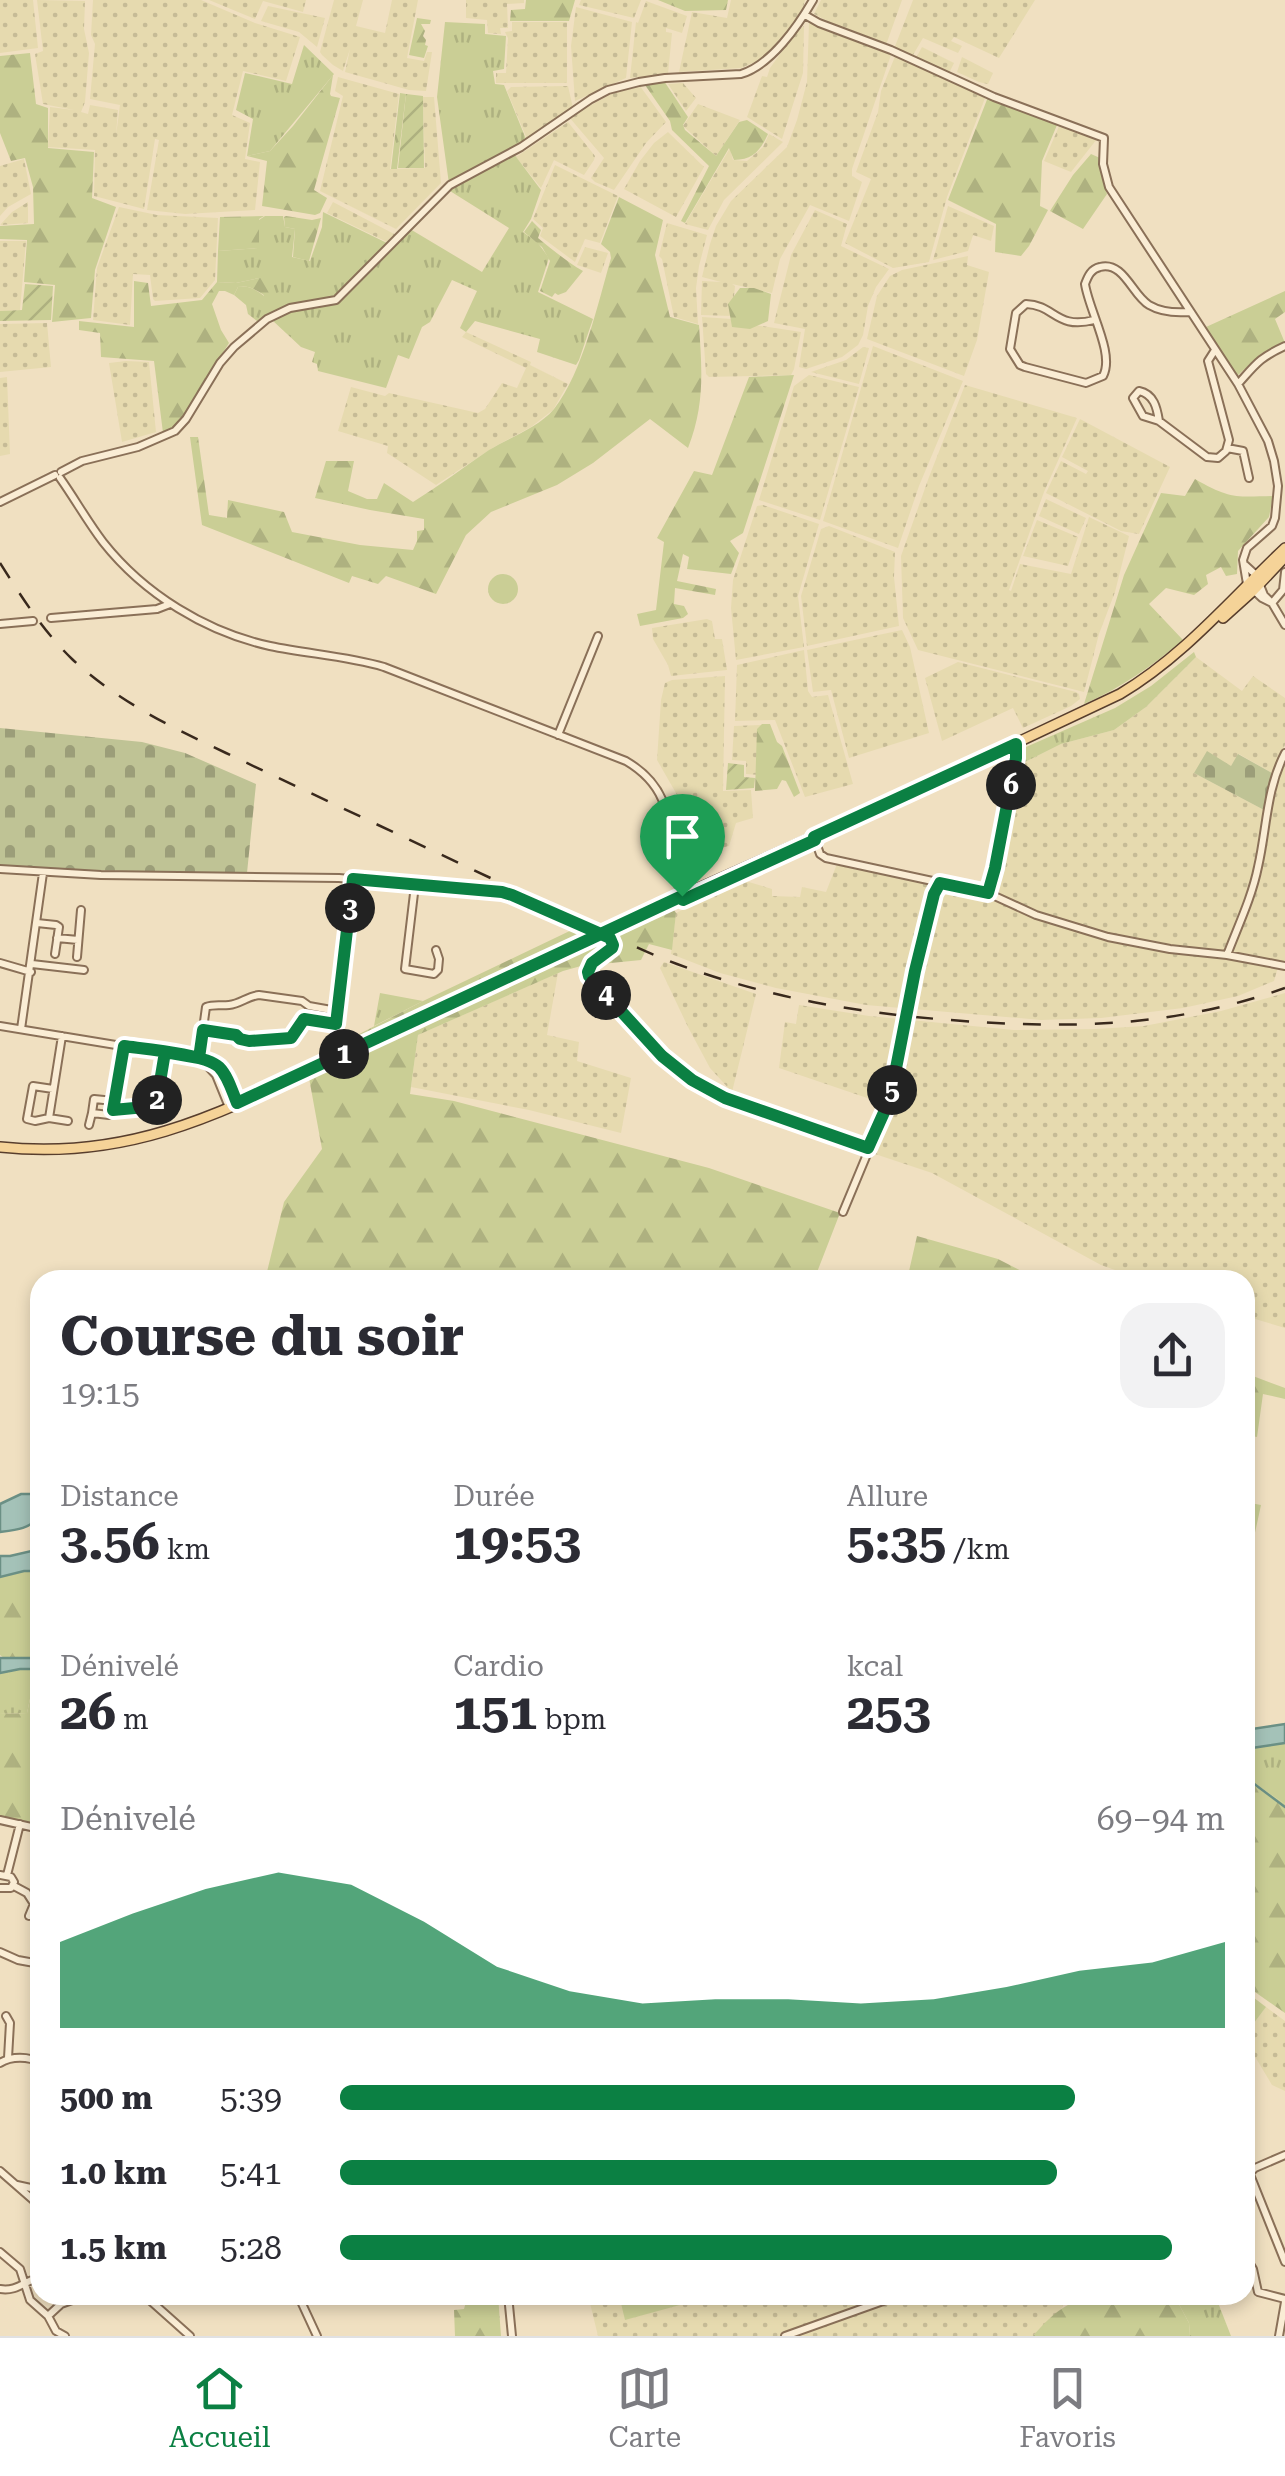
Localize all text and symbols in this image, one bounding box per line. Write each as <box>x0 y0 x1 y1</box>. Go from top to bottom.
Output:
pin: 6 <box>986 760 1036 810</box>
text: 6 <box>1003 768 1019 801</box>
pin <box>640 794 725 897</box>
icon: arrive <box>655 809 710 864</box>
pin: 3 <box>325 883 375 933</box>
text: 3 <box>342 891 358 924</box>
pin: 4 <box>581 970 631 1020</box>
text: 4 <box>598 978 614 1011</box>
pin: 1 <box>319 1029 369 1079</box>
text: 1 <box>336 1037 352 1070</box>
pin: 5 <box>867 1065 917 1115</box>
text: 5 <box>884 1073 900 1106</box>
pin: 2 <box>132 1075 182 1125</box>
text: 2 <box>149 1083 165 1116</box>
button: share <box>1120 1303 1225 1408</box>
text: Course du soir <box>60 1304 464 1368</box>
text: 19:15 <box>60 1374 140 1412</box>
text: Distance <box>60 1480 179 1513</box>
text: Durée <box>453 1480 535 1513</box>
text: Allure <box>847 1480 928 1513</box>
text: 3.56 <box>60 1513 160 1571</box>
text: 19:53 <box>453 1513 581 1571</box>
text: 5:35 <box>847 1513 946 1571</box>
text: km <box>160 1533 210 1566</box>
text: /km <box>946 1533 1010 1566</box>
text: Dénivelé <box>60 1650 179 1683</box>
text: Cardio <box>453 1650 544 1683</box>
text: kcal <box>847 1650 903 1683</box>
text: 26 <box>60 1683 116 1741</box>
text: 151 <box>453 1683 537 1741</box>
text: 253 <box>847 1683 931 1741</box>
text: m <box>116 1703 149 1736</box>
text: bpm <box>537 1703 606 1736</box>
text: Dénivelé <box>60 1800 196 1838</box>
text: 69–94 m <box>1097 1800 1225 1838</box>
text: 500 m <box>60 2079 153 2117</box>
text: 5:39 <box>220 2079 282 2117</box>
text: 1.0 km <box>60 2154 167 2192</box>
text: 5:41 <box>220 2154 282 2192</box>
text: 1.5 km <box>60 2229 167 2267</box>
text: 5:28 <box>220 2229 282 2267</box>
tab: Accueil <box>169 2361 270 2454</box>
tab: Carte <box>608 2361 681 2454</box>
tab: Favoris <box>1019 2361 1116 2454</box>

